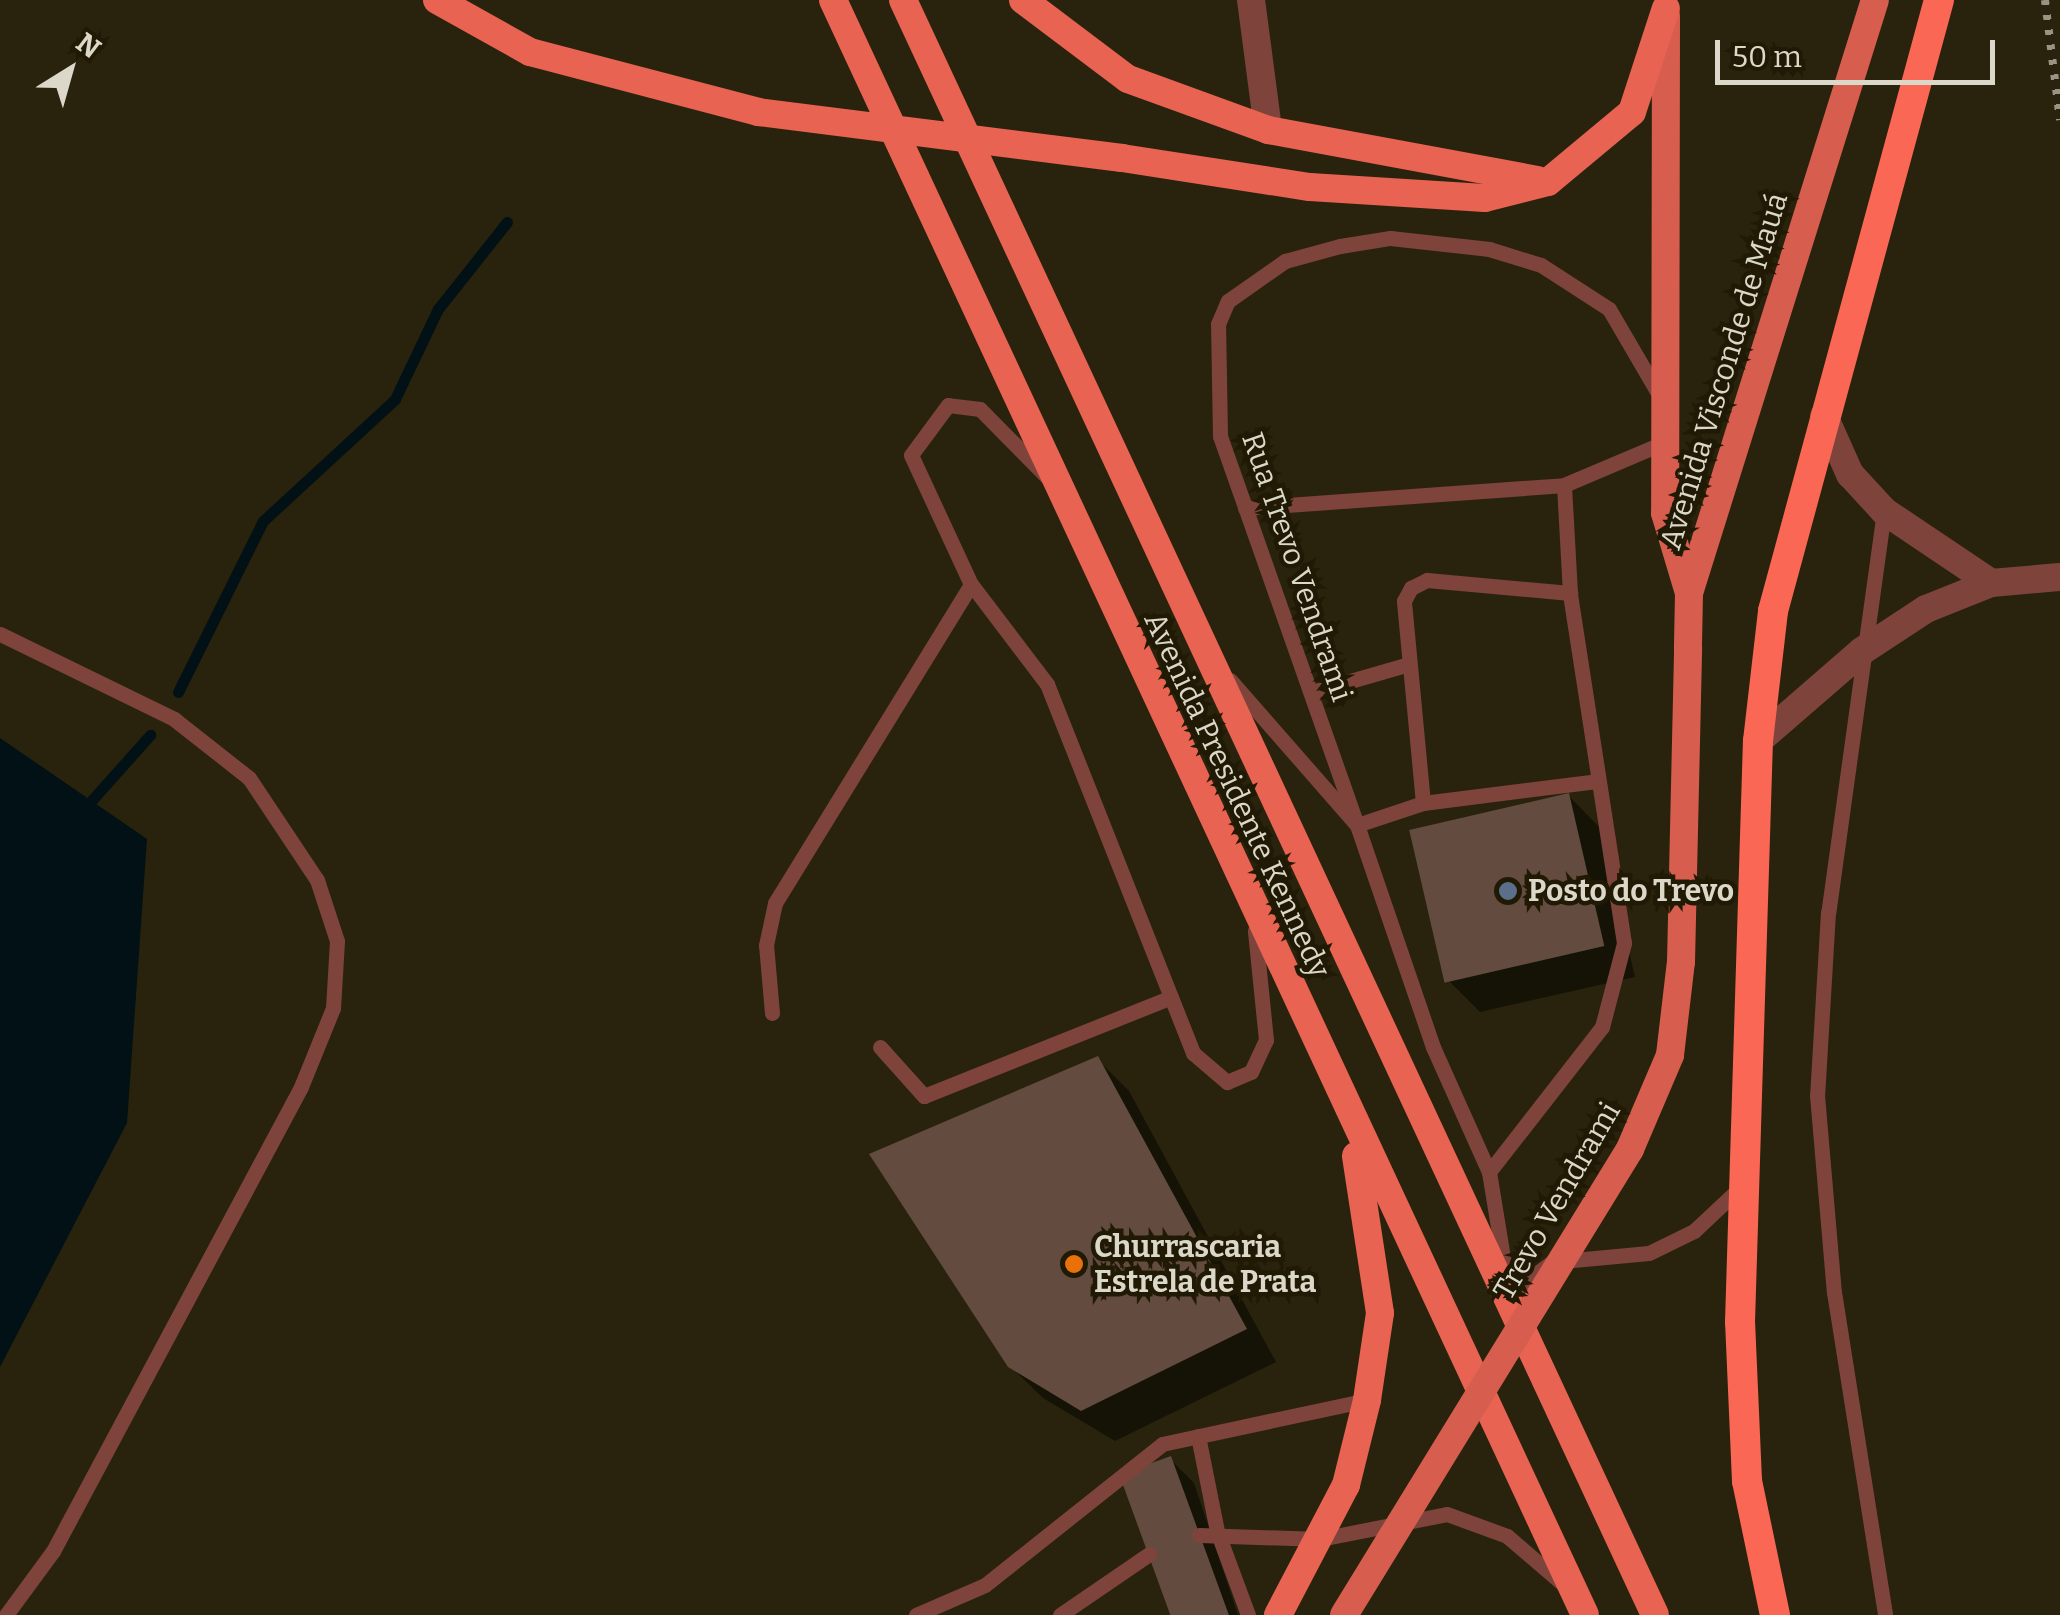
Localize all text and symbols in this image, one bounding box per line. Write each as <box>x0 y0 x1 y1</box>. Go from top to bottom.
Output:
north arrow <box>20 20 120 120</box>
scale bar <box>1720 20 2000 82</box>
text: N <box>70 26 107 65</box>
text: 50 m <box>1732 39 1802 75</box>
street label: Avenida Visconde de Mauá <box>1653 188 1795 554</box>
street label: Rua Trevo Vendrami <box>1234 428 1360 706</box>
street label: Avenida Presidente Kennedy <box>1136 607 1338 983</box>
place label: Posto do Trevo <box>1528 873 1734 909</box>
marker: Posto do Trevo <box>1497 880 1519 902</box>
street label: Trevo Vendrami <box>1486 1096 1628 1306</box>
place label: Churrascaria Estrela de Prata <box>1094 1229 1316 1300</box>
marker: Churrascaria Estrela de Prata <box>1063 1253 1085 1275</box>

